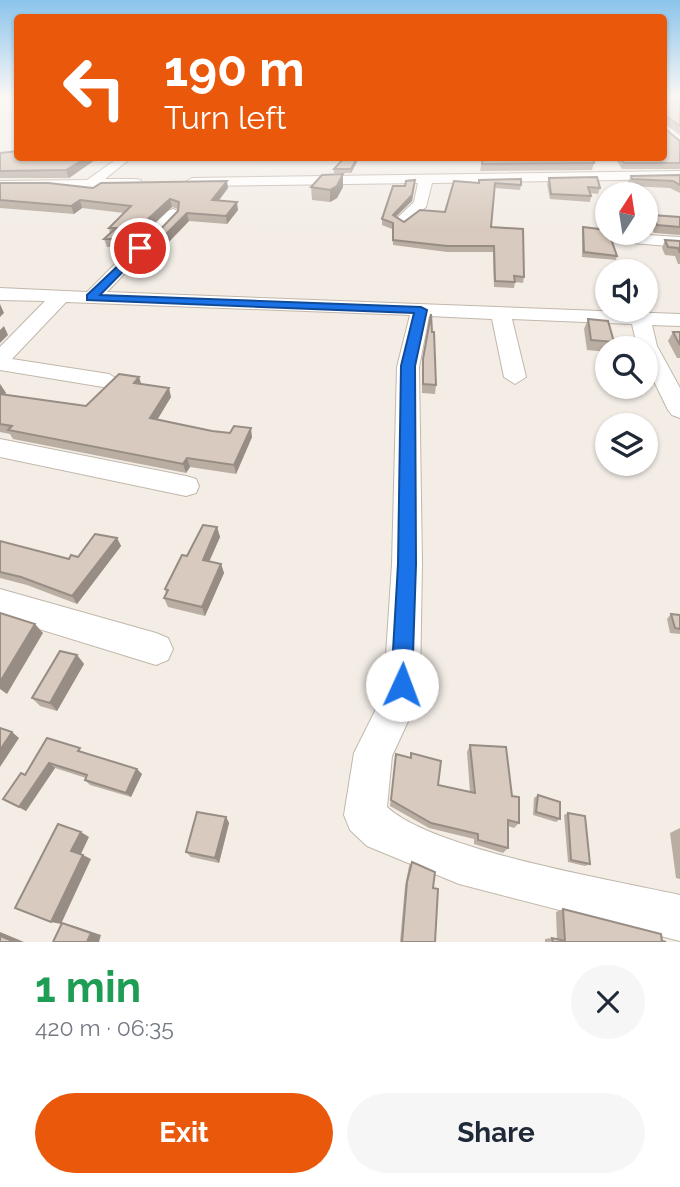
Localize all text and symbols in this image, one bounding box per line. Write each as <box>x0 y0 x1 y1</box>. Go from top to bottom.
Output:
text: 190 m <box>164 40 305 97</box>
icon: left <box>49 42 140 133</box>
text: Turn left <box>164 99 286 136</box>
north arrow <box>595 182 658 245</box>
map controls <box>595 182 658 476</box>
pin <box>110 218 170 278</box>
icon: arrive <box>121 229 159 267</box>
button: sound <box>595 259 658 322</box>
button: search <box>595 336 658 399</box>
button: layers <box>595 413 658 476</box>
position arrow <box>365 648 439 722</box>
text: 1 min <box>35 963 141 1012</box>
button: close <box>571 965 645 1039</box>
text: 420 m · 06:35 <box>35 1014 174 1041</box>
button: Exit <box>35 1093 333 1173</box>
button: Share <box>347 1093 645 1173</box>

